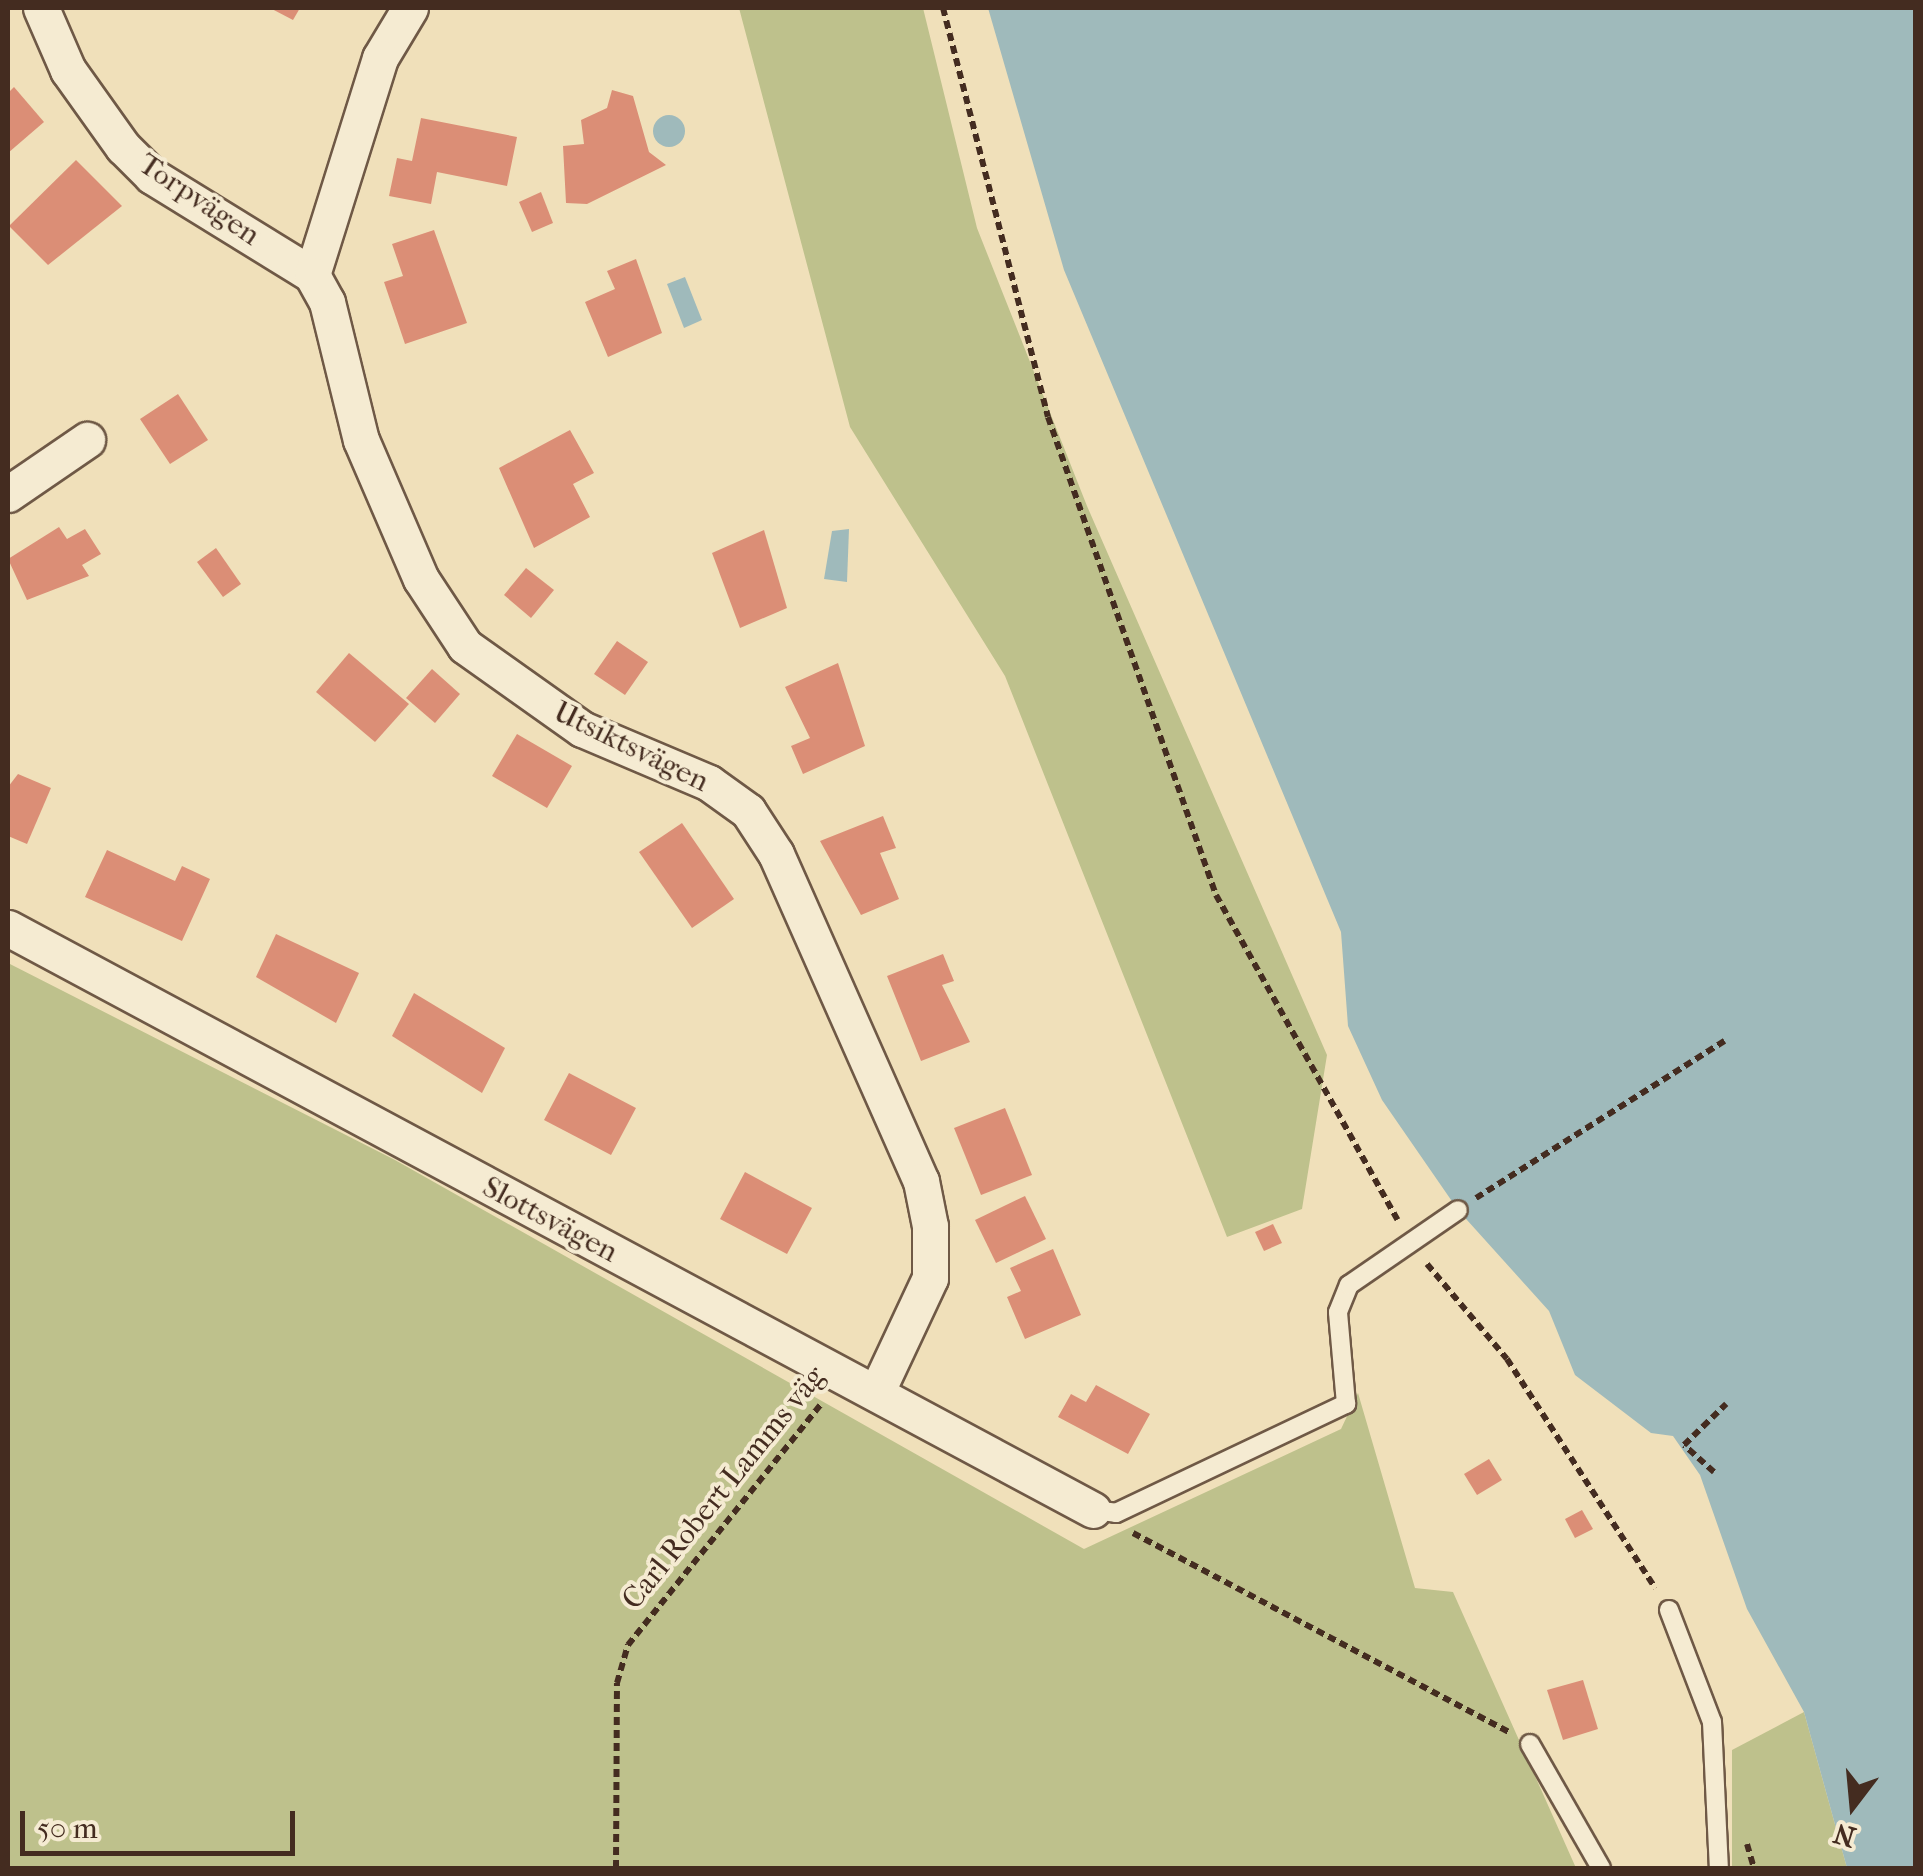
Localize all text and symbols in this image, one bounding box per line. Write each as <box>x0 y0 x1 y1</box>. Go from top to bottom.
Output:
street label: Torpvägen <box>132 146 266 254</box>
street label: Utsiktsvägen <box>548 694 714 800</box>
street label: Slottsvägen <box>476 1169 624 1271</box>
street label: Carl Robert Lamms väg <box>615 1359 833 1617</box>
north arrow <box>1803 1756 1903 1856</box>
scale bar <box>25 1791 300 1853</box>
text: 50 m <box>37 1811 98 1846</box>
text: N <box>1830 1817 1859 1854</box>

